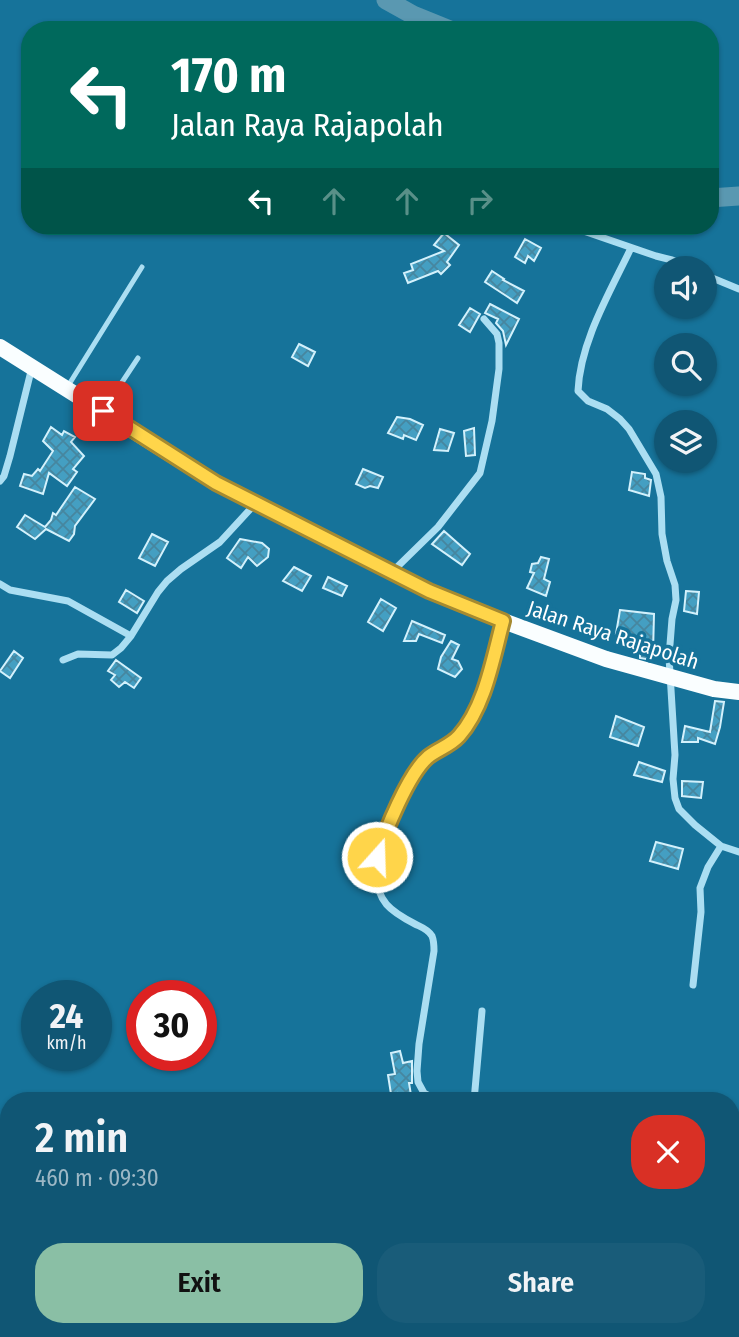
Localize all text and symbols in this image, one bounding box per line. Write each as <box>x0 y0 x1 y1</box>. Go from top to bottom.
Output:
text: 170 m <box>171 46 287 105</box>
icon: left <box>56 49 147 140</box>
text: Jalan Raya Rajapolah <box>171 106 444 144</box>
icon: left <box>242 182 280 220</box>
icon: ahead <box>315 182 353 220</box>
icon: ahead <box>388 182 426 220</box>
icon: right <box>461 182 499 220</box>
map controls <box>654 256 717 473</box>
button: sound <box>654 256 717 319</box>
button: search <box>654 333 717 396</box>
pin <box>73 381 133 441</box>
icon: arrive <box>84 392 122 430</box>
button: layers <box>654 410 717 473</box>
street label: Jalan Raya Rajapolah <box>524 595 702 675</box>
position arrow <box>340 820 414 894</box>
speed limit sign: 30 <box>126 980 217 1071</box>
text: 24 <box>50 995 83 1037</box>
text: km/h <box>46 1032 87 1054</box>
text: 2 min <box>35 1113 128 1163</box>
button: close <box>631 1115 705 1189</box>
text: 460 m · 09:30 <box>35 1164 159 1192</box>
button: Exit <box>35 1243 363 1323</box>
button: Share <box>377 1243 705 1323</box>

